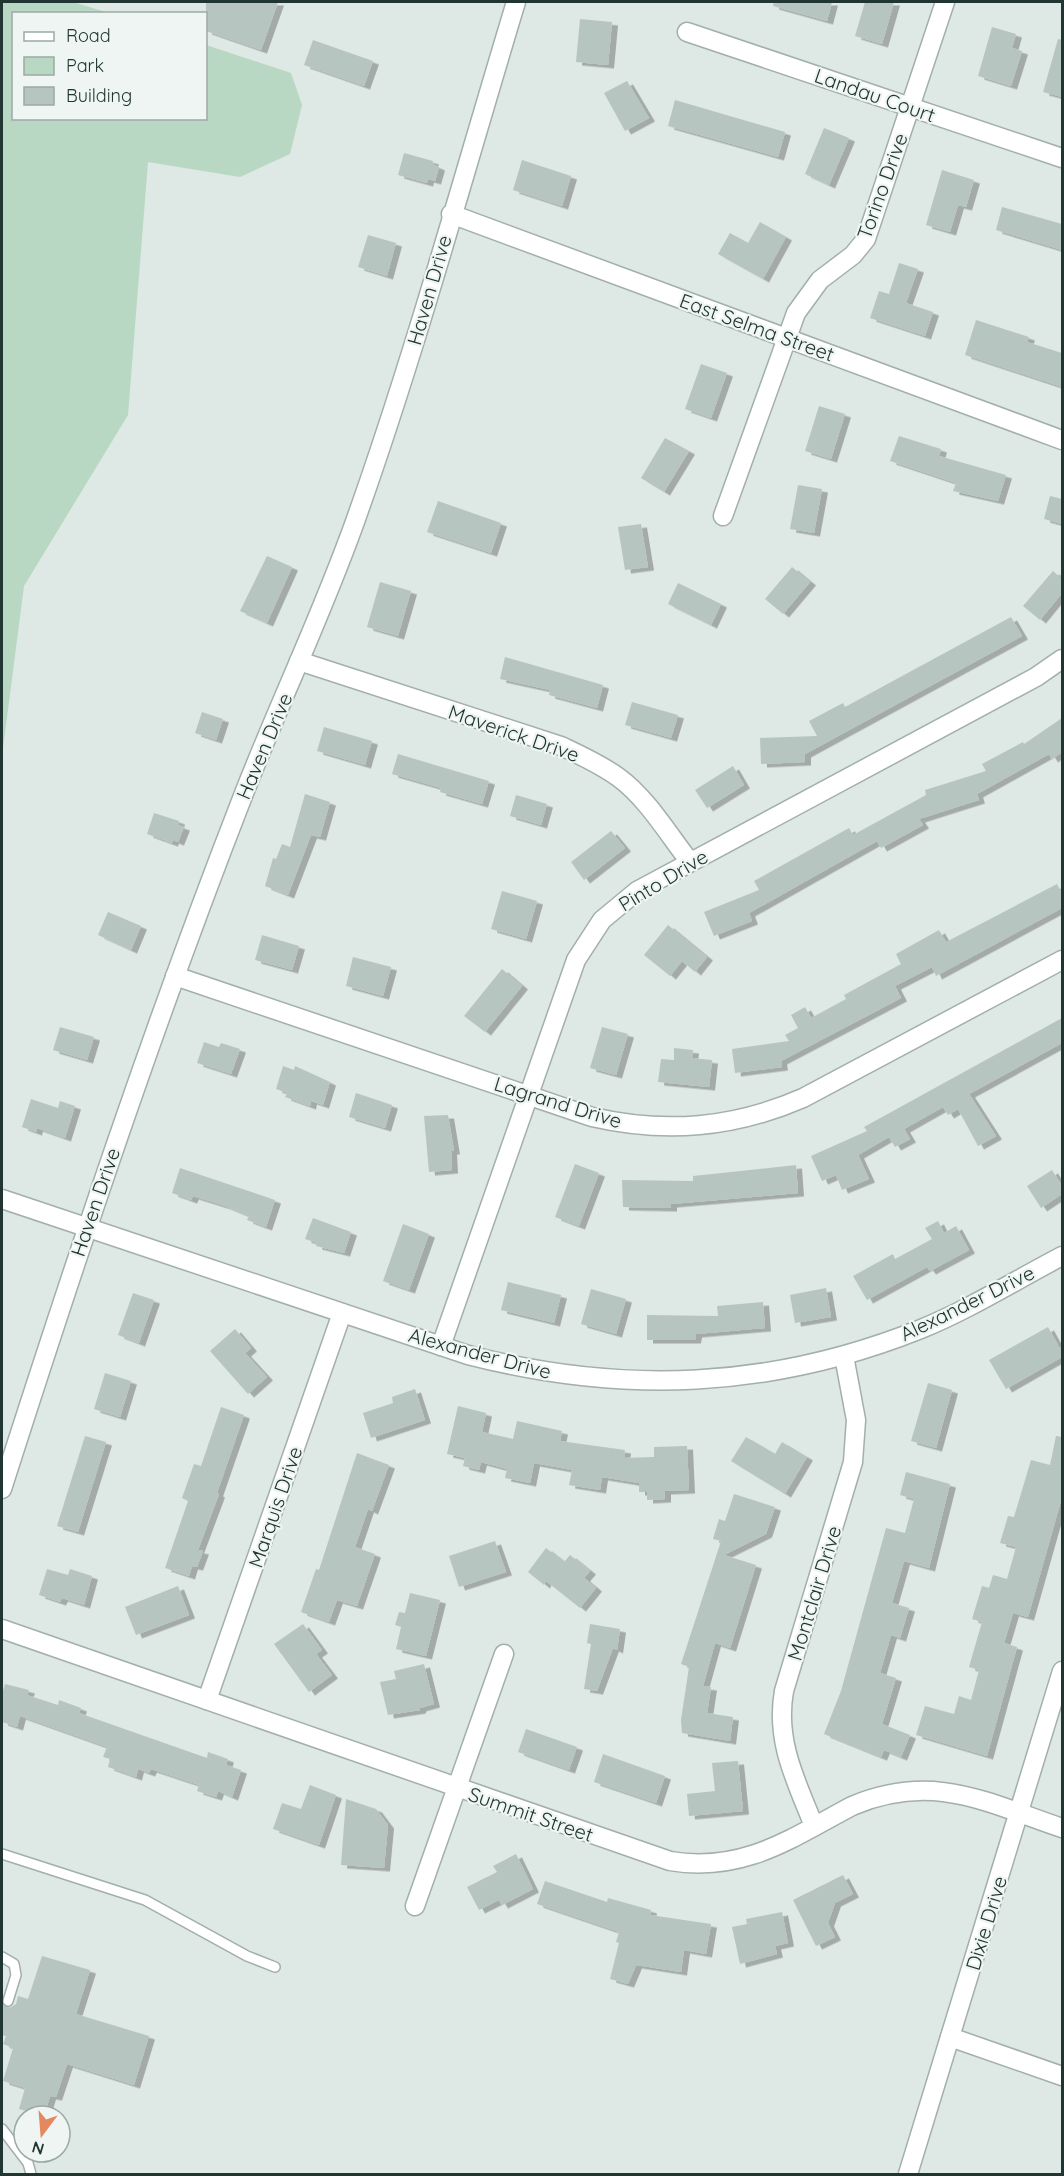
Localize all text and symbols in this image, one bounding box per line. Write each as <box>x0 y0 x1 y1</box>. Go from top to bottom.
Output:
legend <box>12 12 207 120</box>
text: Road <box>66 24 111 47</box>
text: Park <box>66 54 104 77</box>
street label: Landau Court <box>811 63 939 127</box>
text: Building <box>66 84 132 107</box>
street label: Torino Drive <box>851 130 913 242</box>
street label: Haven Drive <box>401 232 457 348</box>
street label: East Selma Street <box>676 287 838 367</box>
street label: Haven Drive <box>230 689 298 803</box>
street label: Maverick Drive <box>445 699 583 767</box>
street label: Pinto Drive <box>614 844 712 916</box>
street label: Lagrand Drive <box>491 1071 625 1133</box>
street label: Haven Drive <box>65 1144 125 1260</box>
street label: Alexander Drive <box>896 1260 1038 1346</box>
street label: Alexander Drive <box>406 1322 554 1384</box>
street label: Marquis Drive <box>243 1443 307 1571</box>
street label: Montclair Drive <box>782 1523 846 1663</box>
street label: Summit Street <box>465 1781 597 1847</box>
street label: Dixie Drive <box>960 1873 1012 1973</box>
north arrow <box>12 2104 72 2164</box>
text: N <box>29 2137 46 2160</box>

